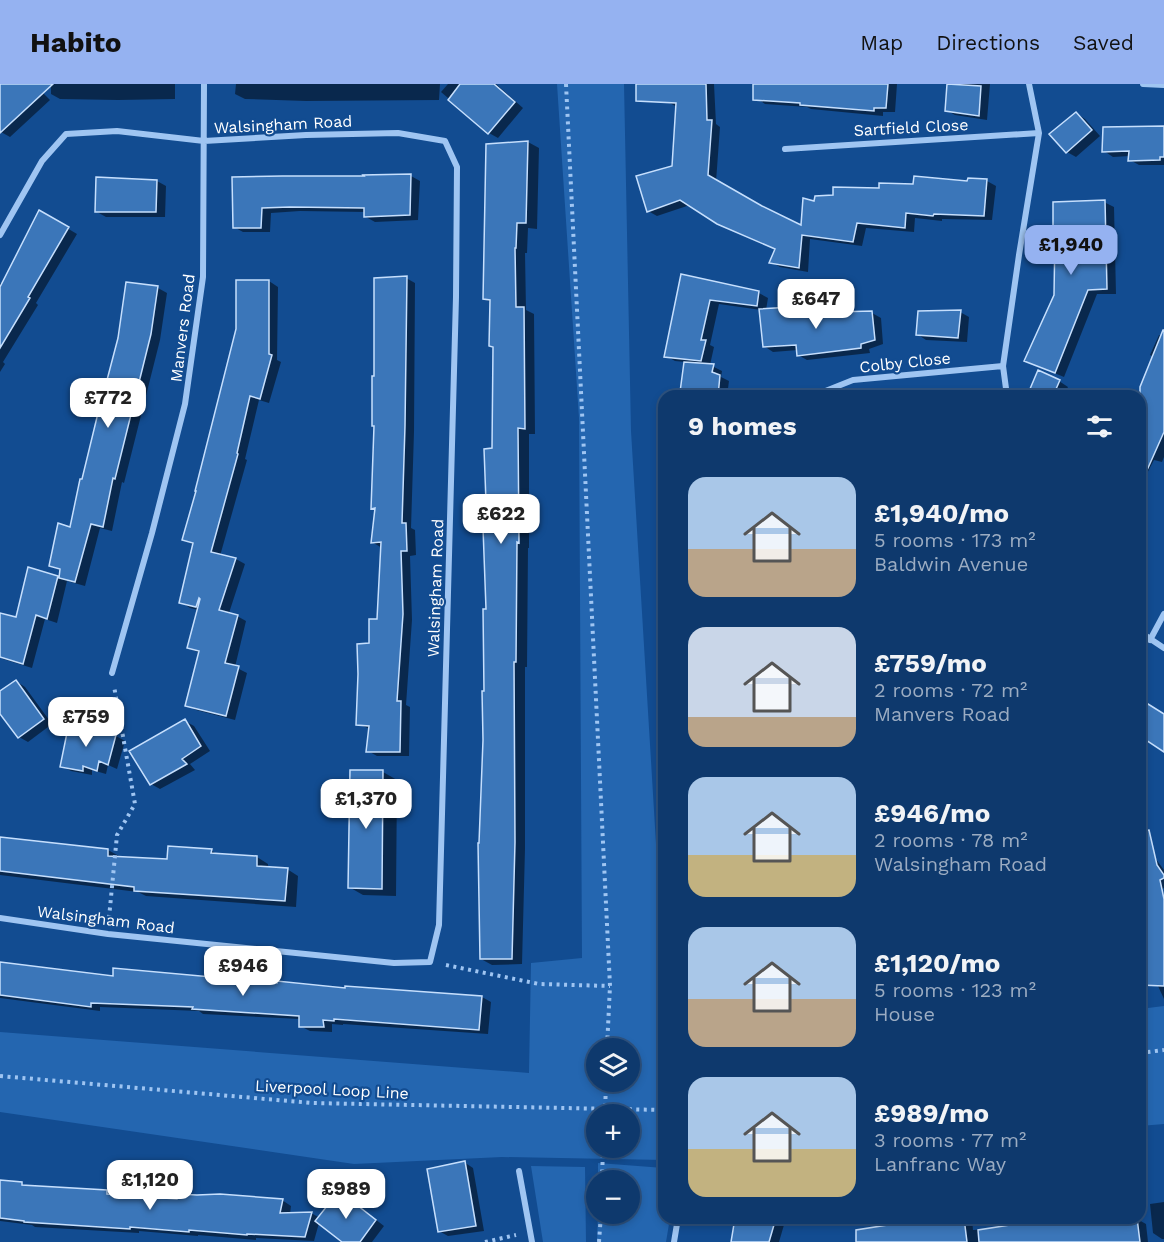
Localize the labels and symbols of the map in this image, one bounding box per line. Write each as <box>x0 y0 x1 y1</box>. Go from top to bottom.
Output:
street label: Walsingham Road <box>213 111 353 138</box>
street label: Sartfield Close <box>853 115 969 140</box>
pin: £1,940 <box>1022 225 1120 276</box>
street label: Manvers Road <box>166 273 199 383</box>
pin: £647 <box>780 279 852 330</box>
street label: Colby Close <box>858 348 952 377</box>
pin: £772 <box>72 378 144 429</box>
pin: £622 <box>465 494 537 545</box>
street label: Walsingham Road <box>424 518 447 658</box>
pin: £759 <box>50 697 122 748</box>
pin: £1,370 <box>317 779 415 830</box>
street label: Walsingham Road <box>36 902 176 937</box>
pin: £946 <box>207 946 279 997</box>
street label: Liverpool Loop Line <box>255 1076 409 1103</box>
pin: £1,120 <box>101 1160 199 1211</box>
pin: £989 <box>310 1169 382 1220</box>

